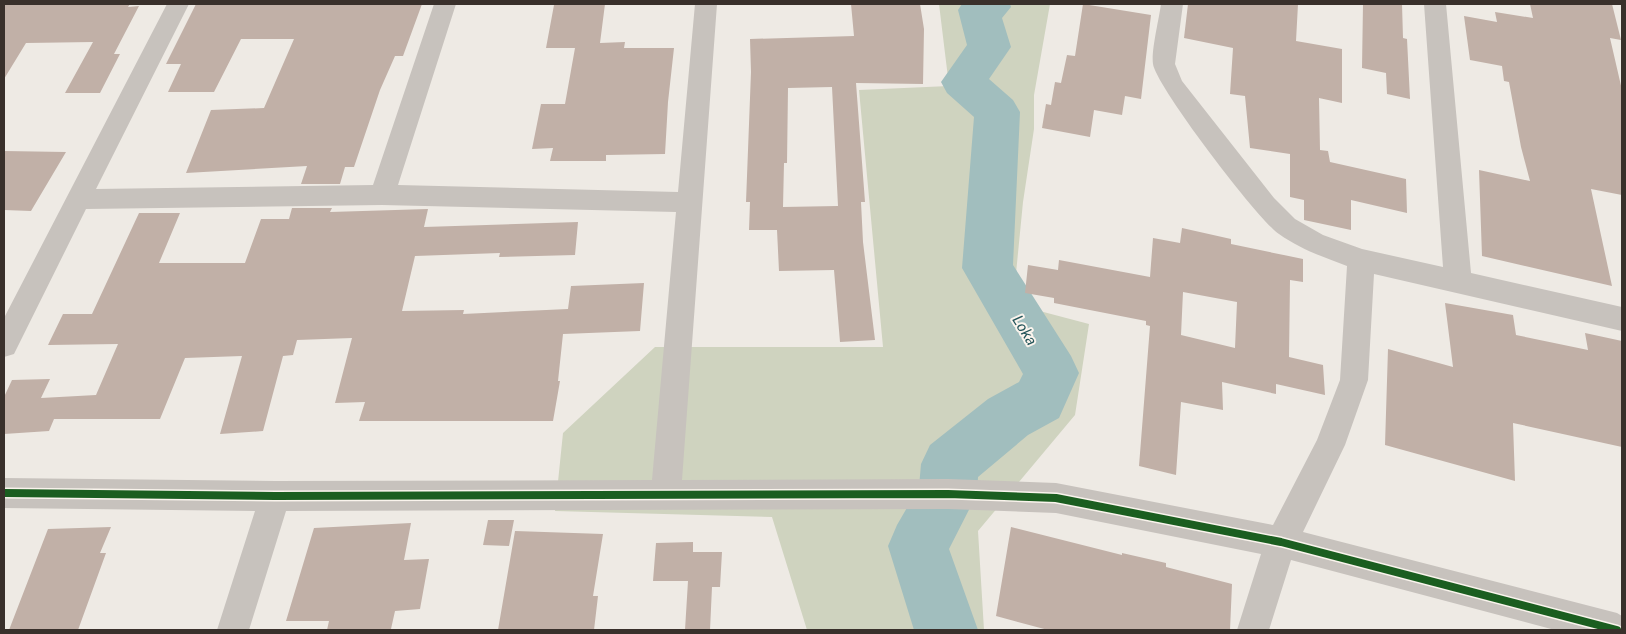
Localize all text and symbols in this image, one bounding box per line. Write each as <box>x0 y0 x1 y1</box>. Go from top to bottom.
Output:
water label: Loka <box>1009 312 1041 348</box>

